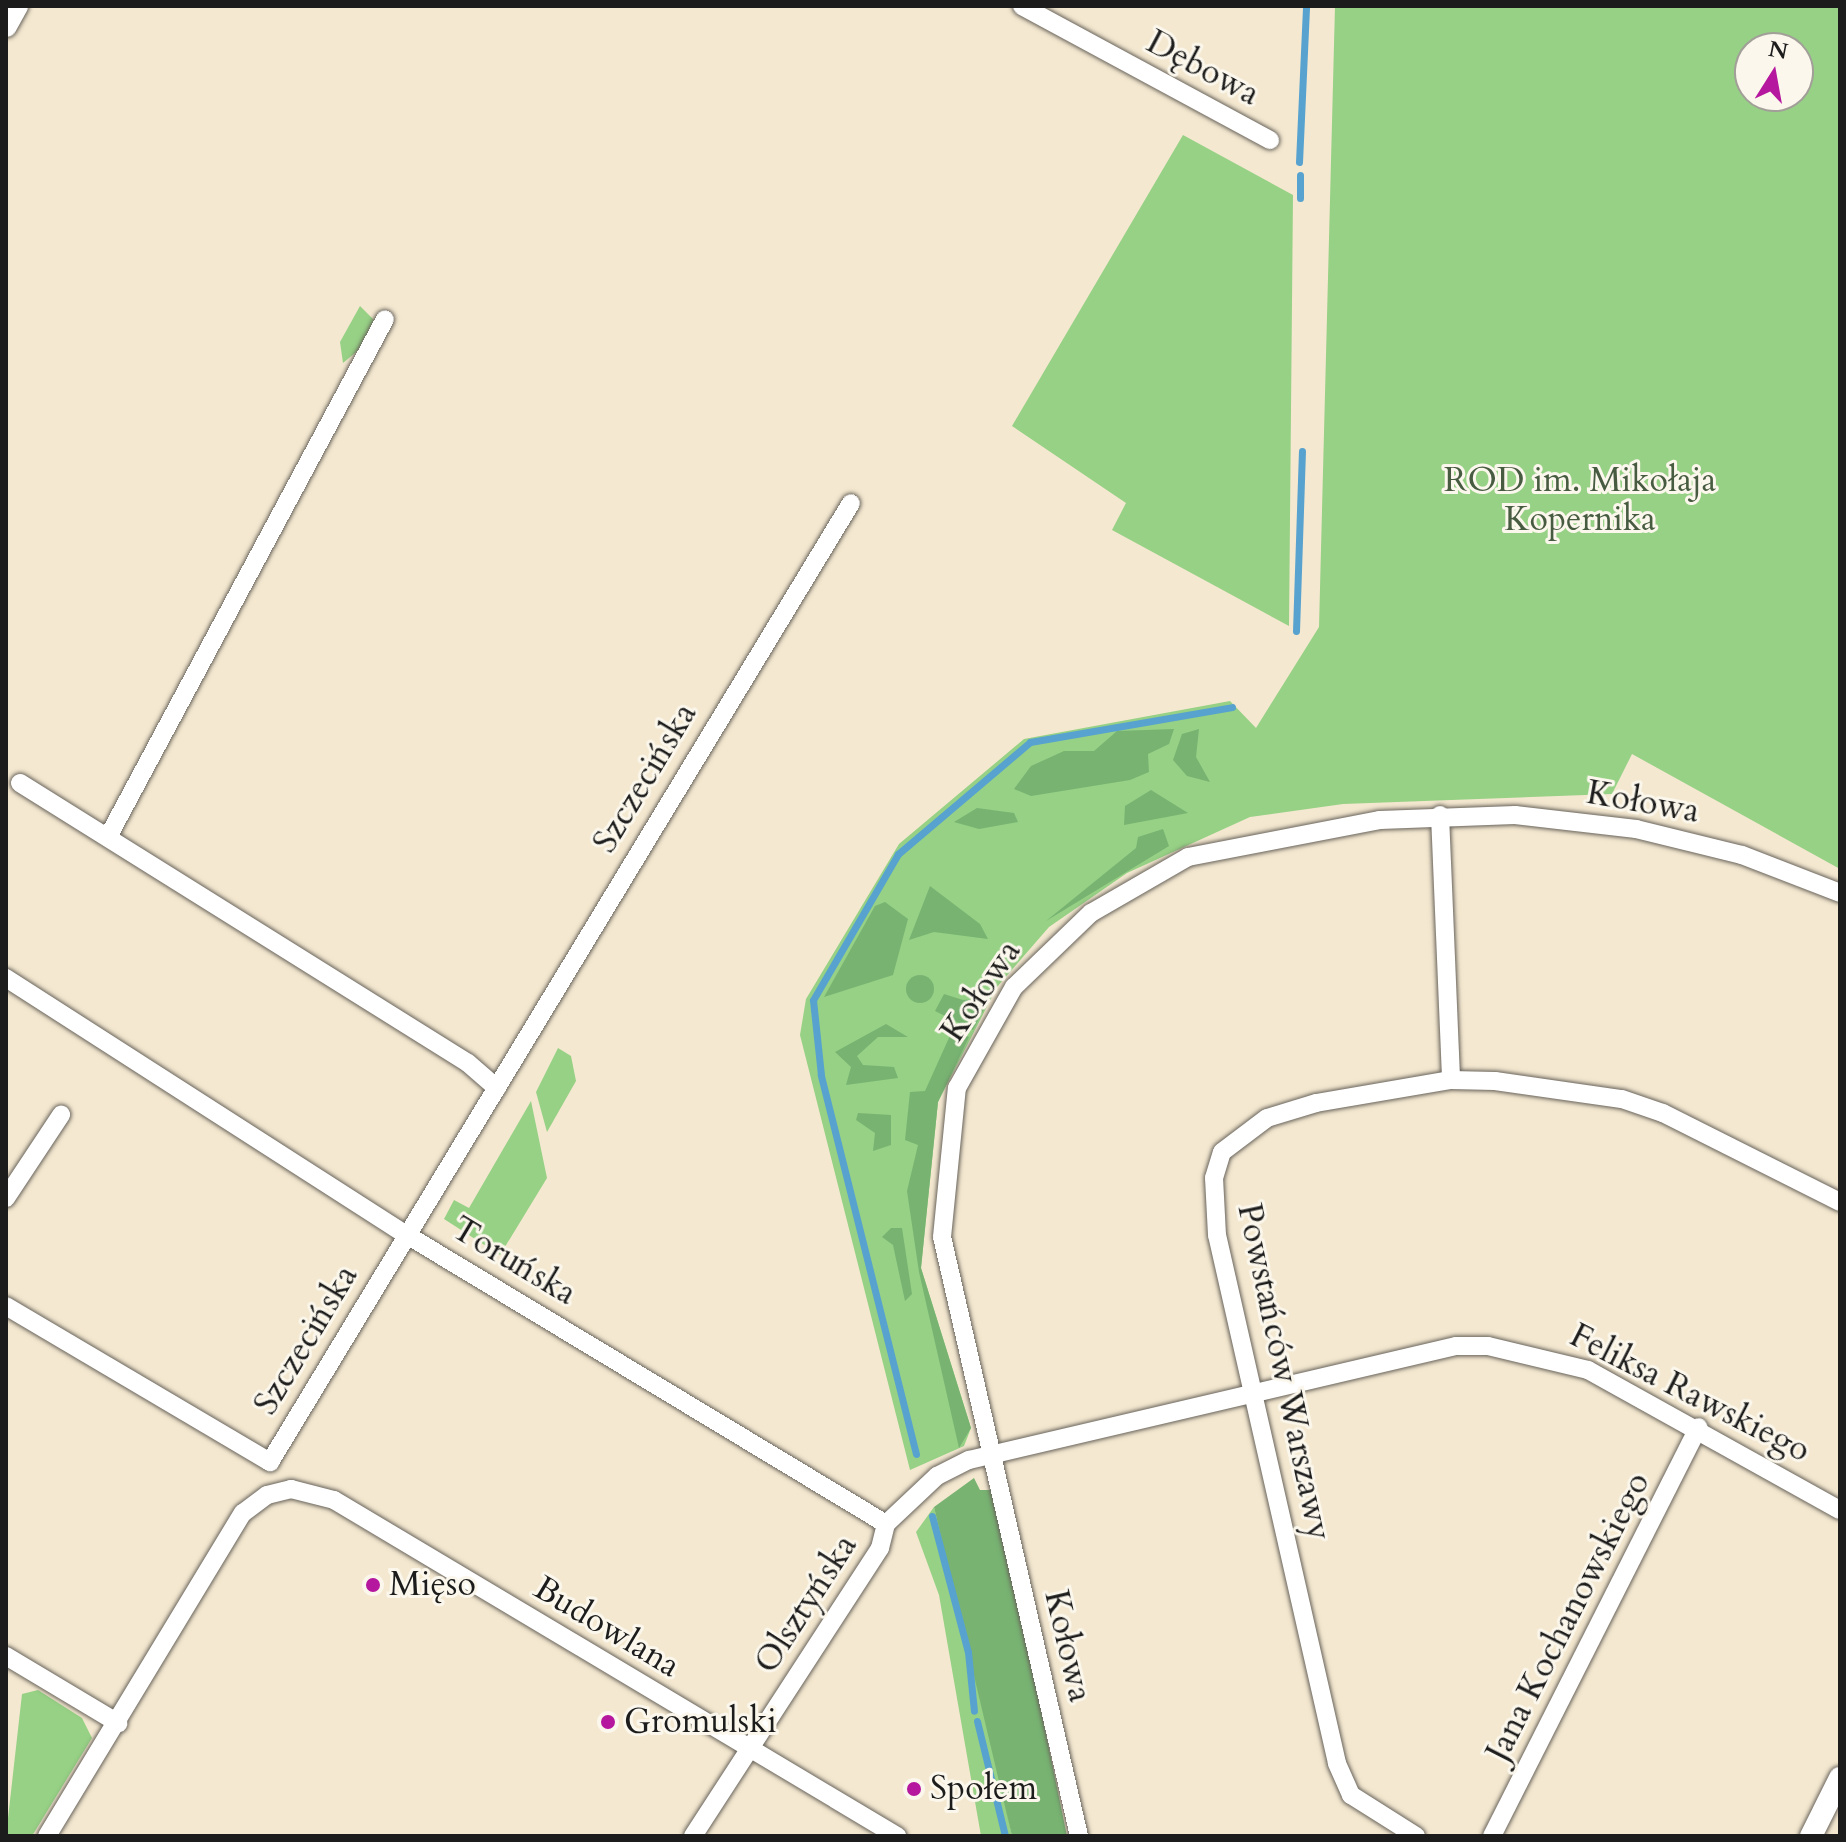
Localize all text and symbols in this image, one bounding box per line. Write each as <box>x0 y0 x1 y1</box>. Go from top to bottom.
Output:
street label: Dębowa <box>1140 21 1266 115</box>
north arrow <box>1734 32 1814 112</box>
text: N <box>1766 34 1790 67</box>
park label: ROD im. Mikołaja Kopernika <box>1444 460 1716 540</box>
street label: Szczecińska <box>584 696 706 860</box>
street label: Kołowa <box>1584 772 1702 832</box>
street label: Kołowa <box>932 933 1030 1049</box>
street label: Powstańców Warszawy <box>1228 1200 1340 1544</box>
street label: Toruńska <box>444 1208 584 1314</box>
street label: Szczecińska <box>245 1258 367 1422</box>
street label: Feliksa Rawskiego <box>1563 1315 1817 1471</box>
street label: Jana Kochanowskiego <box>1477 1466 1659 1768</box>
street label: Olsztyńska <box>746 1527 866 1681</box>
place label: Mięso <box>389 1565 476 1605</box>
street label: Budowlana <box>527 1568 687 1686</box>
marker: Mięso <box>364 1576 382 1594</box>
street label: Kołowa <box>1035 1586 1101 1706</box>
place label: Gromulski <box>624 1702 777 1742</box>
marker: Gromulski <box>599 1713 617 1731</box>
place label: Społem <box>930 1769 1037 1809</box>
marker: Społem <box>905 1780 923 1798</box>

